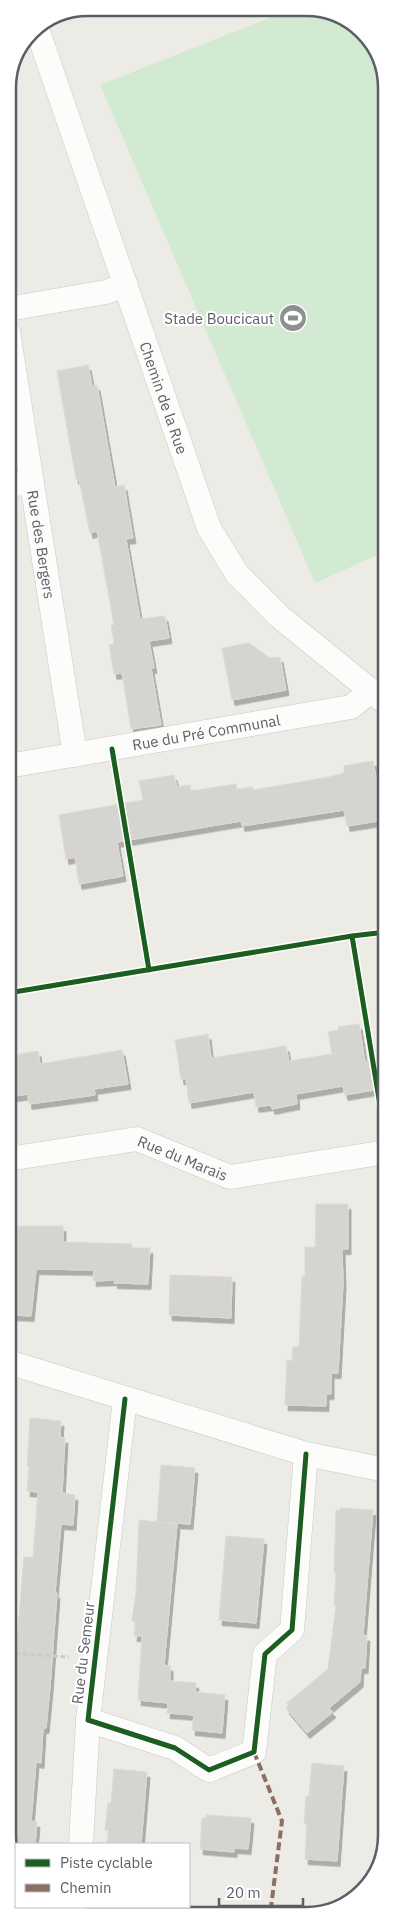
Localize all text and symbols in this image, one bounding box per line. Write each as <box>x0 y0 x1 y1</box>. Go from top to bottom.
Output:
sports icon: Stade Boucicaut <box>278 303 308 333</box>
place label: Stade Boucicaut <box>164 309 274 328</box>
street label: Chemin de la Rue <box>136 339 192 456</box>
street label: Rue des Bergers <box>24 489 60 600</box>
street label: Rue du Pré Communal <box>131 710 282 754</box>
street label: Rue du Marais <box>135 1131 231 1185</box>
street label: Rue du Semeur <box>67 1600 99 1705</box>
legend <box>15 1843 190 1908</box>
text: Piste cyclable <box>60 1853 153 1872</box>
scale bar <box>219 1876 303 1908</box>
text: Chemin <box>60 1878 111 1897</box>
text: 20 m <box>226 1883 261 1902</box>

